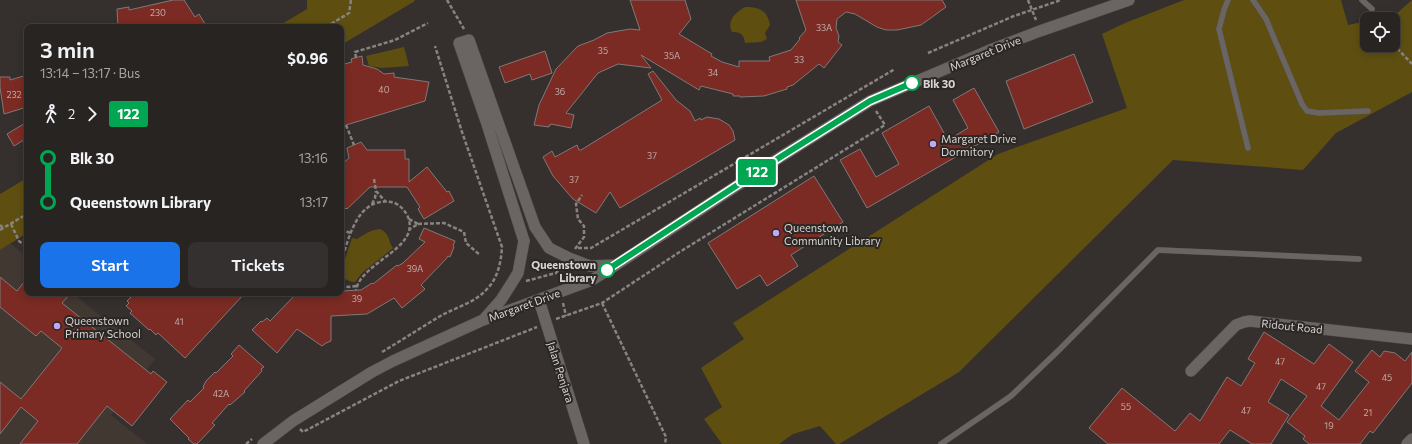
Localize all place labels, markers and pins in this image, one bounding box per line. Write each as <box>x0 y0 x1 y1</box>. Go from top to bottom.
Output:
marker: Blk 30 <box>904 75 920 91</box>
place label: Blk 30 <box>923 77 955 90</box>
place label: Margaret Drive Dormitory <box>941 132 1017 158</box>
marker: Margaret Drive Dormitory <box>928 139 938 149</box>
place label: Queenstown Community Library <box>784 221 881 247</box>
marker: Queenstown Community Library <box>771 228 781 238</box>
place label: Queenstown Library <box>531 258 596 284</box>
marker: Queenstown Library <box>599 262 615 278</box>
place label: Queenstown Primary School <box>65 314 141 340</box>
marker: Queenstown Primary School <box>52 321 62 331</box>

